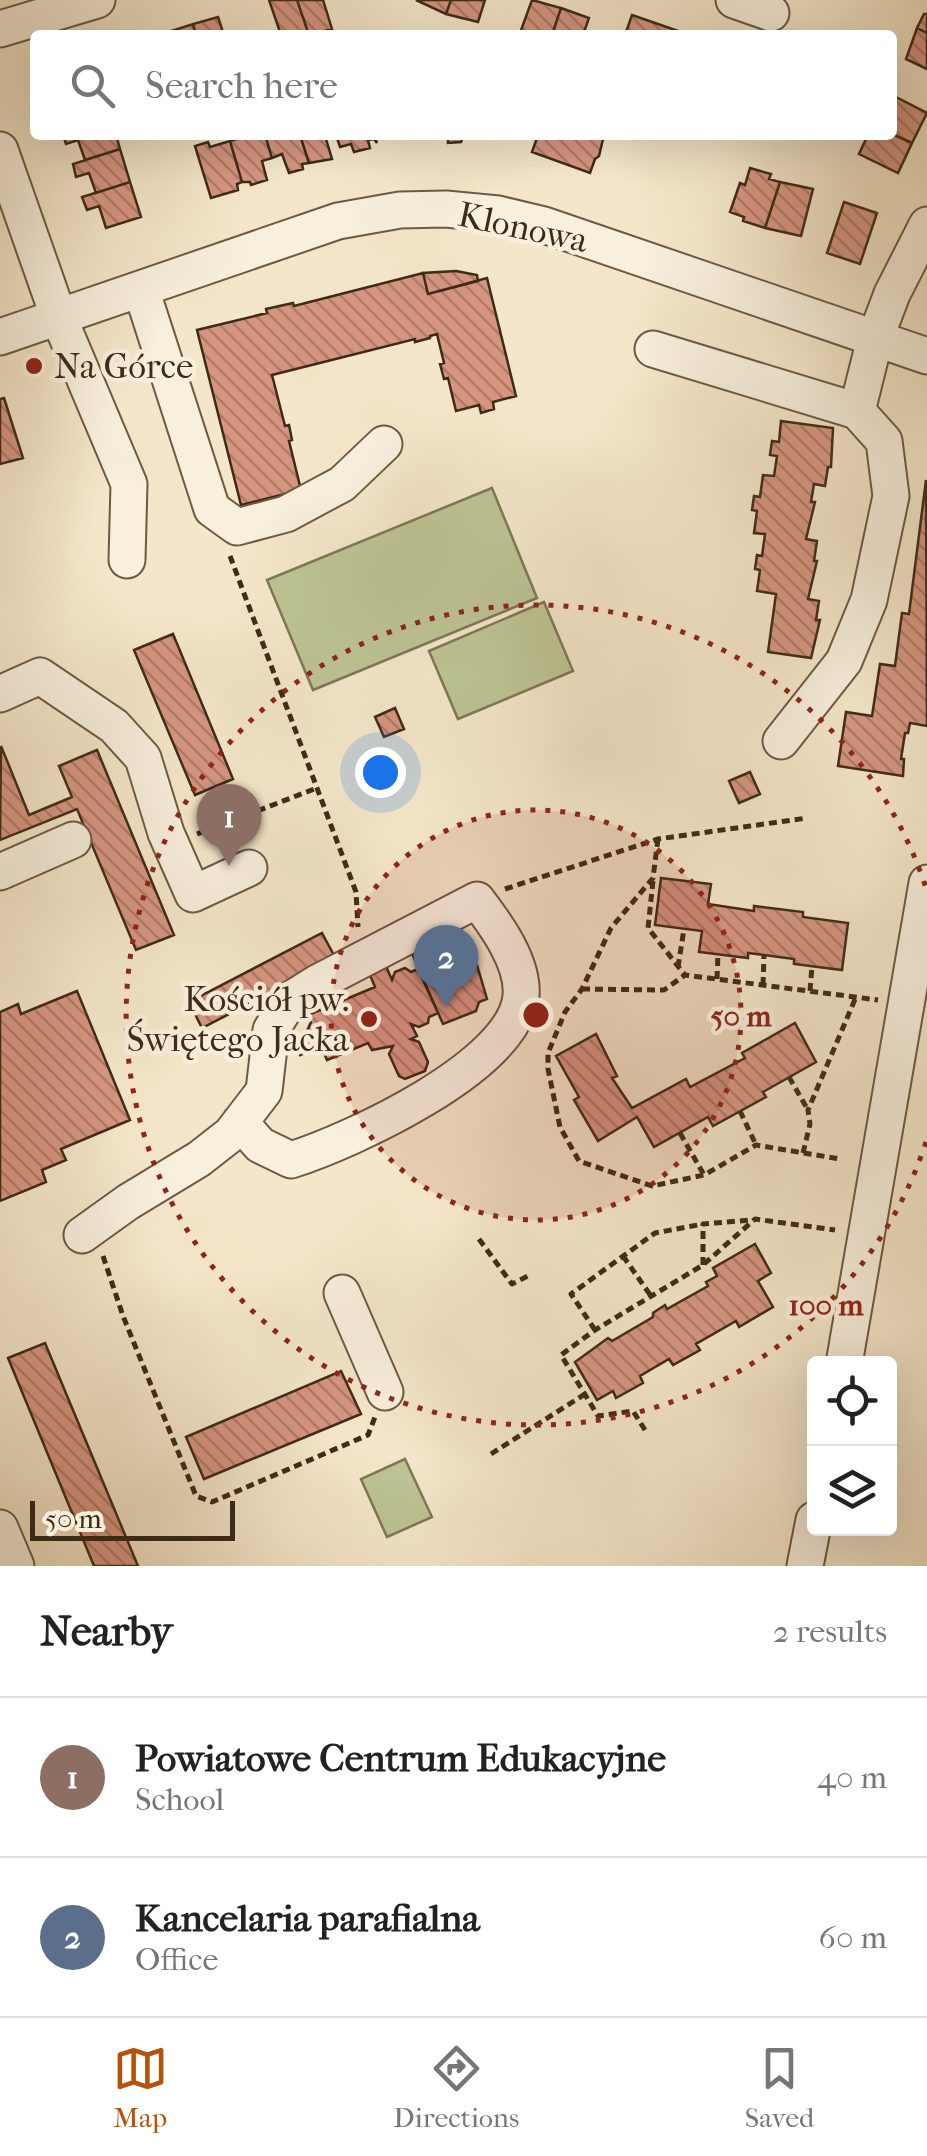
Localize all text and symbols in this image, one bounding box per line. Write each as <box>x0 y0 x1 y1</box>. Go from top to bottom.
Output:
search box <box>30 30 897 140</box>
icon: search <box>65 58 120 113</box>
text: Search here <box>145 63 338 108</box>
street label: Klonowa <box>454 194 592 261</box>
place label: Na Górce <box>54 346 193 387</box>
marker: Na Górce <box>23 355 45 377</box>
your location <box>355 747 406 798</box>
pin: 1 <box>196 784 262 866</box>
pin: 2 <box>414 924 478 1007</box>
place label: Kościół pw. Świętego Jacka <box>126 979 350 1060</box>
centre of rings <box>518 997 554 1033</box>
text: 50 m <box>711 999 772 1034</box>
marker: Kościół pw. Świętego Jacka <box>358 1008 380 1030</box>
text: 100 m <box>788 1288 865 1323</box>
map controls <box>807 1356 897 1536</box>
button: locate <box>807 1356 897 1446</box>
button: layers <box>807 1446 897 1536</box>
scale bar <box>30 1496 235 1540</box>
text: 50 m <box>45 1502 102 1535</box>
text: Nearby <box>40 1607 172 1656</box>
text: 2 results <box>773 1613 887 1650</box>
text: Powiatowe Centrum Edukacyjne <box>135 1736 666 1781</box>
text: 1 <box>67 1759 78 1796</box>
text: 40 m <box>817 1759 887 1796</box>
text: School <box>135 1781 224 1818</box>
text: Kancelaria parafialna <box>135 1896 480 1941</box>
text: 2 <box>64 1919 81 1956</box>
text: 60 m <box>819 1919 887 1956</box>
text: Office <box>135 1941 218 1978</box>
tab: Map <box>113 2041 168 2134</box>
tab: Directions <box>393 2041 519 2134</box>
tab: Saved <box>745 2041 814 2134</box>

